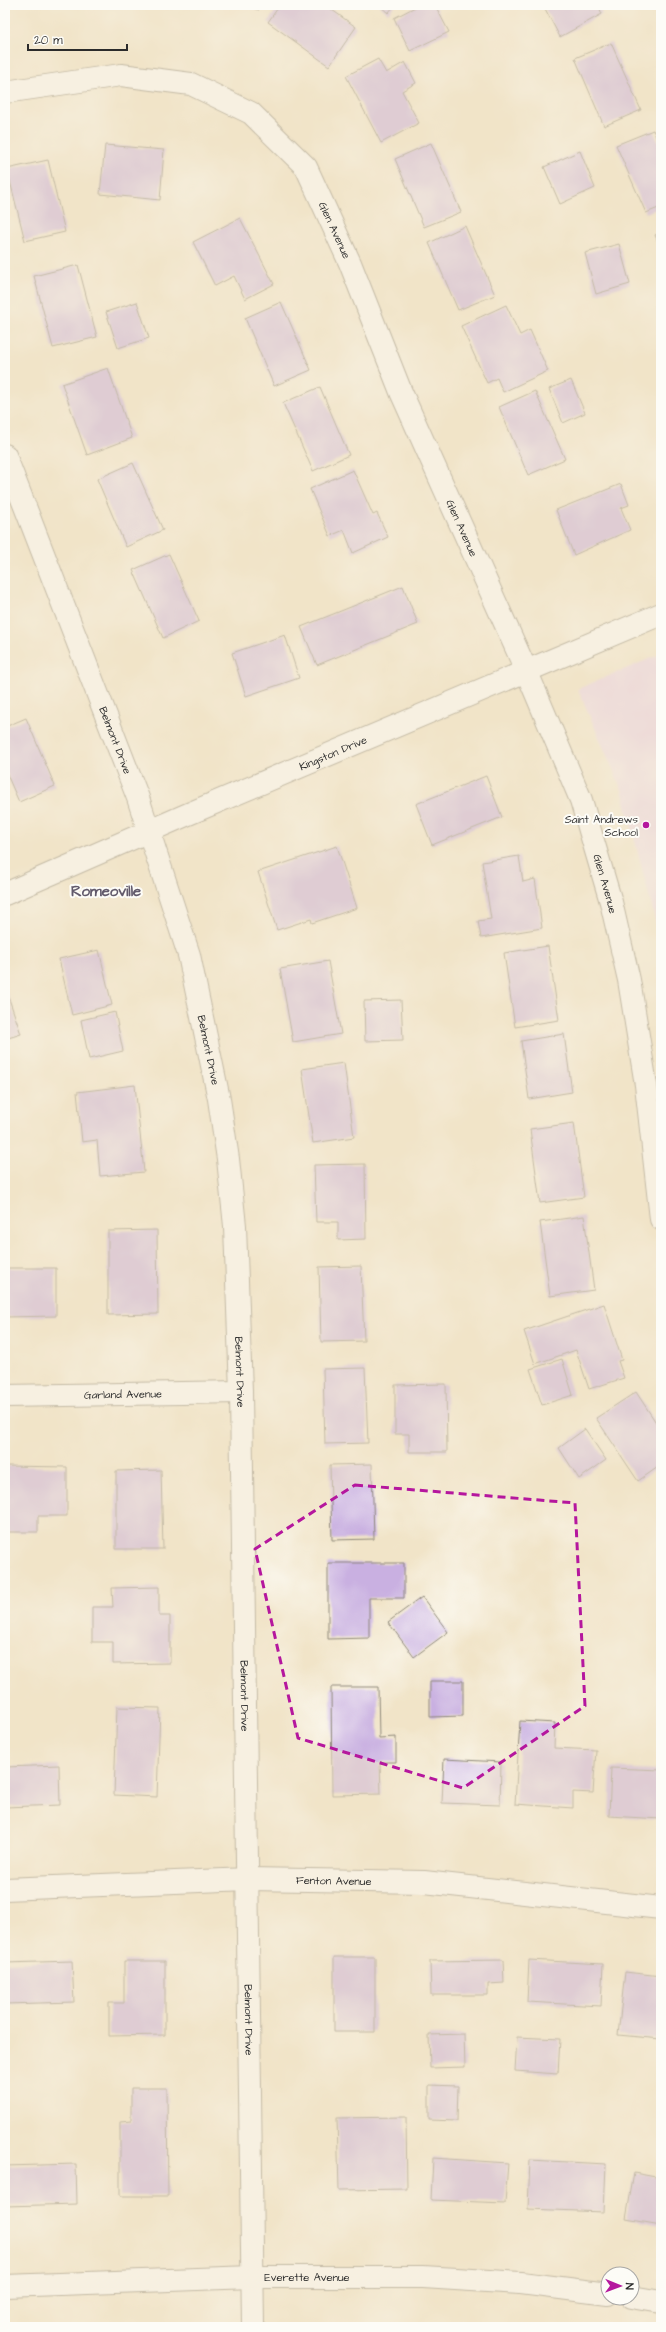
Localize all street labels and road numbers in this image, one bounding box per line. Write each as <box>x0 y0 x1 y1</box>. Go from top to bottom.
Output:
street label: Glen Avenue <box>315 200 354 261</box>
street label: Glen Avenue <box>442 497 481 559</box>
street label: Belmont Drive <box>95 705 135 776</box>
street label: Kingston Drive <box>297 732 369 774</box>
street label: Glen Avenue <box>589 852 620 915</box>
street label: Belmont Drive <box>194 1014 223 1087</box>
street label: Belmont Drive <box>231 1336 248 1408</box>
street label: Garland Avenue <box>84 1386 162 1403</box>
street label: Belmont Drive <box>236 1660 252 1732</box>
street label: Fenton Avenue <box>296 1873 372 1889</box>
street label: Belmont Drive <box>241 1984 257 2055</box>
street label: Everette Avenue <box>264 2270 350 2285</box>

